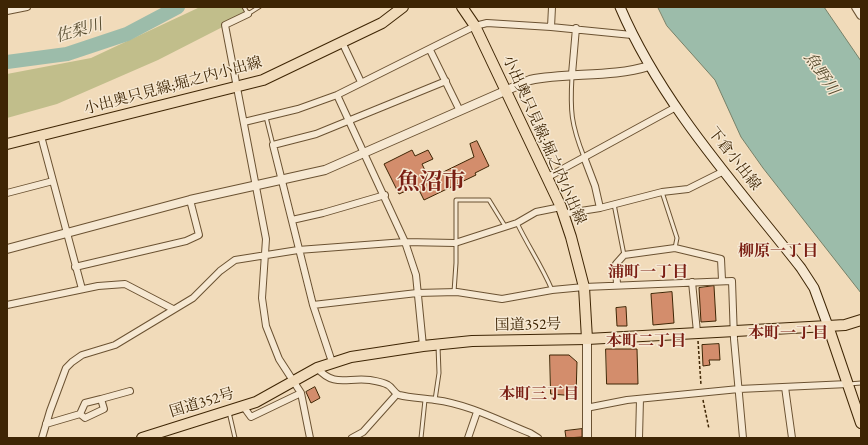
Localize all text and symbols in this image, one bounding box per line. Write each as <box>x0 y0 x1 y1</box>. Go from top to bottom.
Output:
water label: 佐梨川 <box>53 15 105 47</box>
water label: 魚野川 <box>799 49 843 99</box>
street label: 小出奥只見線;堀之内小出線 <box>498 53 590 227</box>
street label: 小出奥只見線;堀之内小出線 <box>82 54 264 118</box>
street label: 下倉小出線 <box>704 124 764 194</box>
district label: 魚沼市 <box>397 169 465 197</box>
district label: 柳原一丁目 <box>738 242 818 262</box>
district label: 浦町一丁目 <box>608 263 688 283</box>
street label: 国道352号 <box>495 315 561 335</box>
district label: 本町一丁目 <box>748 324 828 344</box>
district label: 本町二丁目 <box>606 332 686 352</box>
street label: 国道352号 <box>168 385 236 421</box>
district label: 本町三丁目 <box>499 385 579 405</box>

